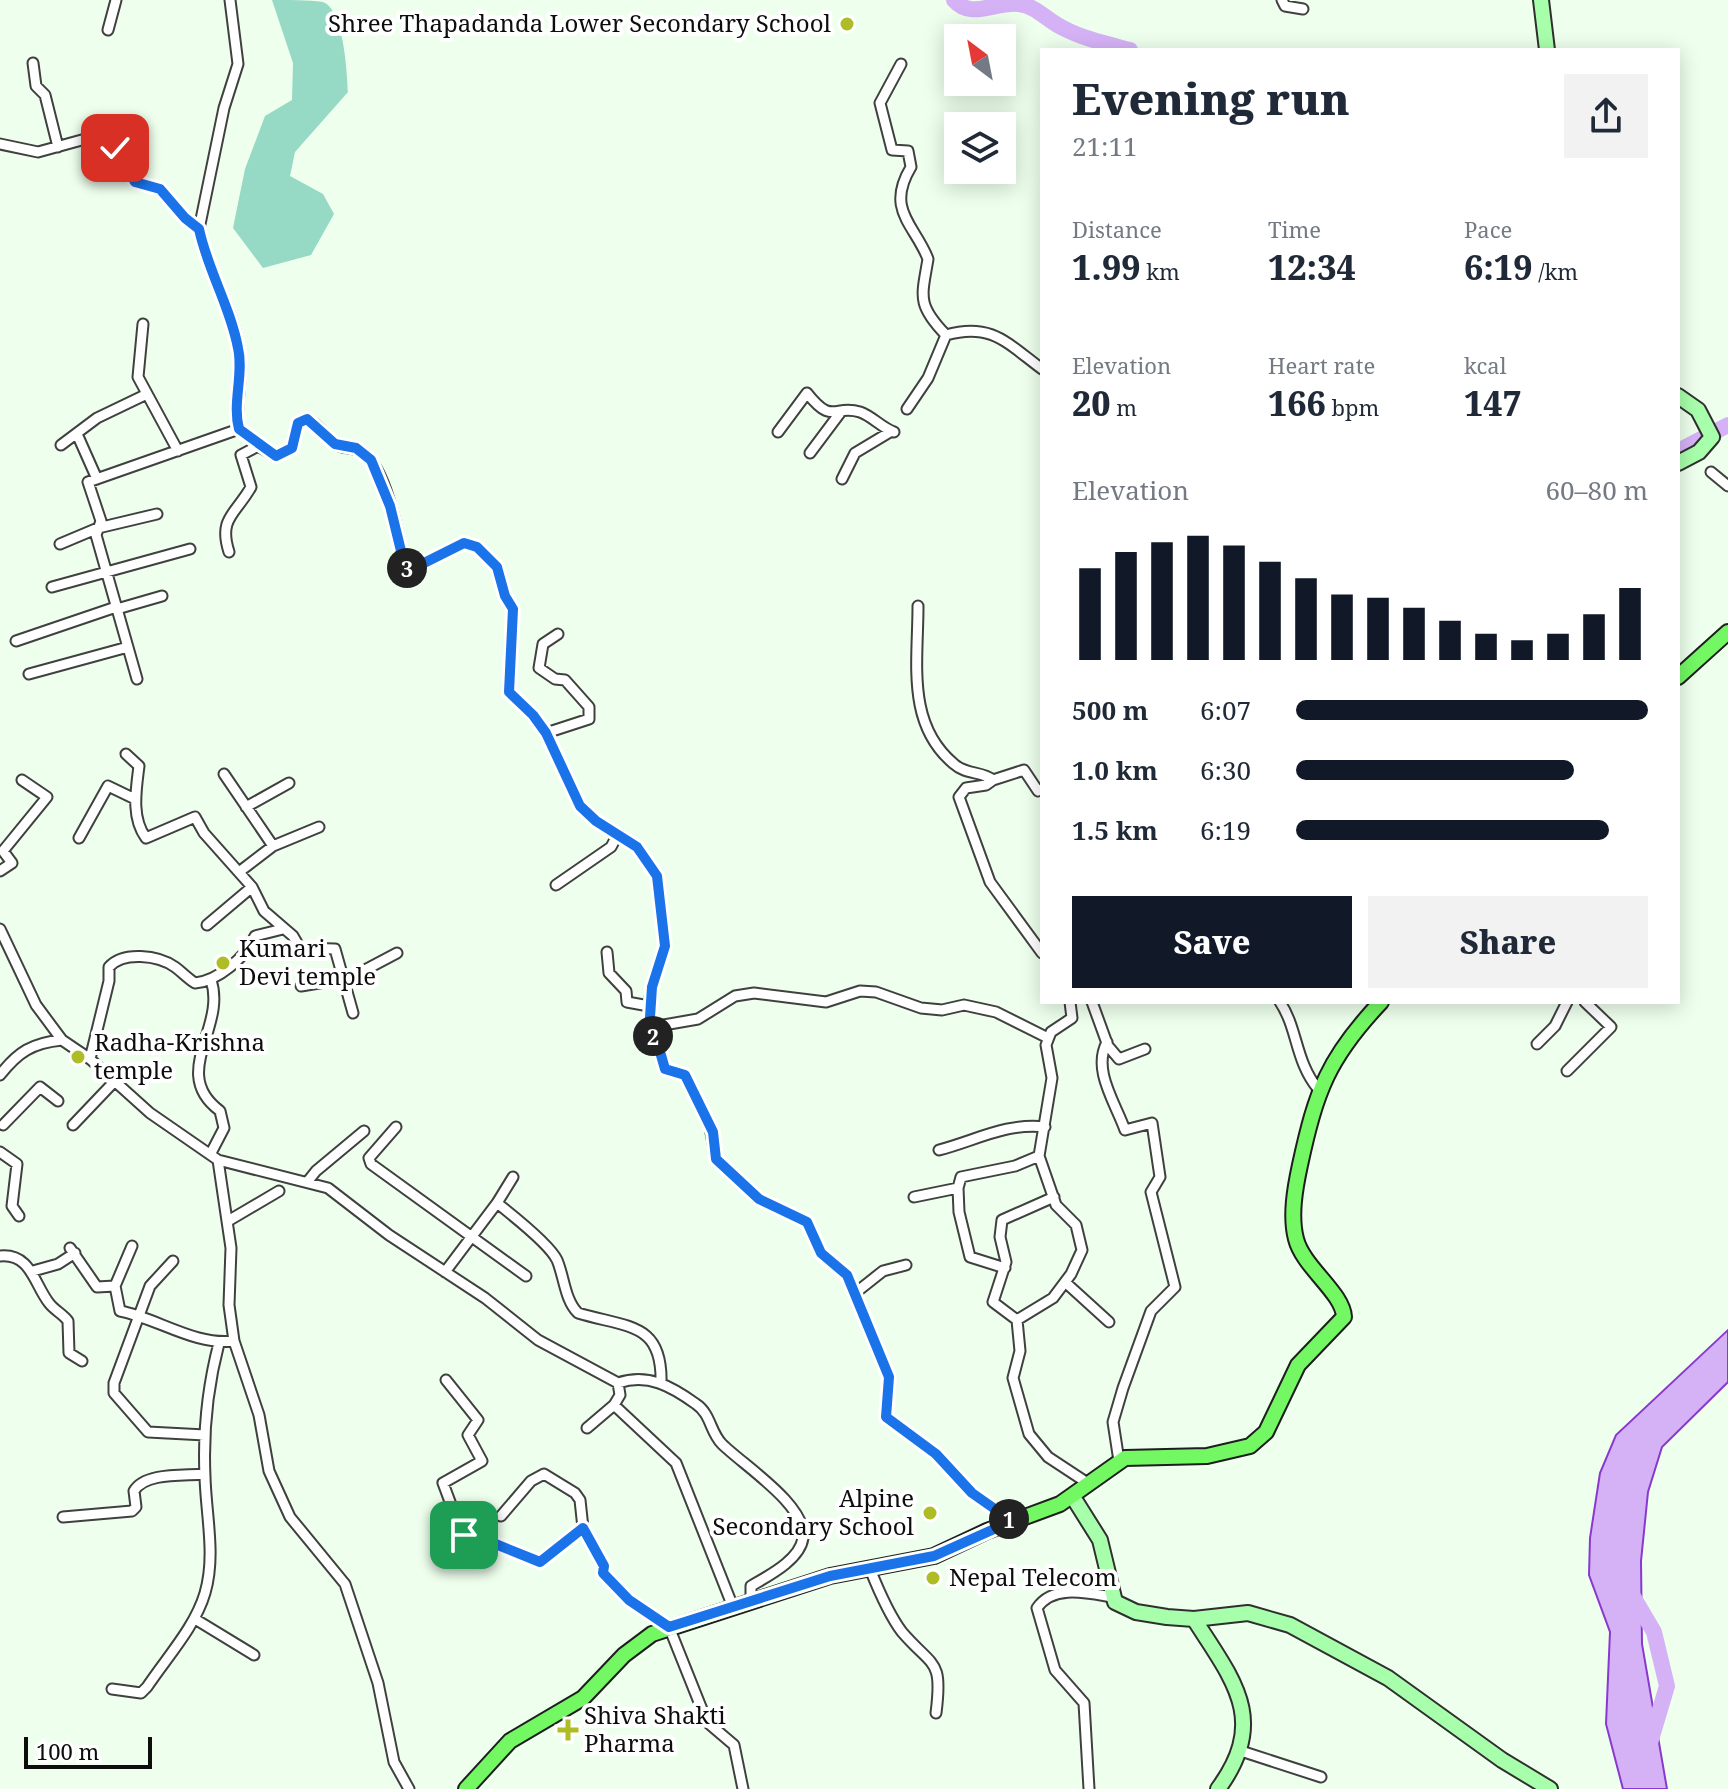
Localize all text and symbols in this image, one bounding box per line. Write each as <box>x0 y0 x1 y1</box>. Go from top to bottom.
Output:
place label: Shree Thapadanda Lower Secondary School <box>328 6 832 39</box>
marker: Shree Thapadanda Lower Secondary School <box>838 15 856 33</box>
north arrow <box>944 24 1016 96</box>
map controls <box>944 24 1016 184</box>
text: Evening run <box>1072 68 1350 128</box>
button: share <box>1564 74 1648 158</box>
button: layers <box>944 112 1016 184</box>
pin <box>81 114 149 182</box>
icon: check <box>93 126 137 170</box>
text: 21:11 <box>1072 128 1138 164</box>
text: Distance <box>1072 214 1162 244</box>
text: Time <box>1268 214 1321 244</box>
text: Pace <box>1464 214 1512 244</box>
text: 1.99 <box>1072 244 1140 290</box>
text: 12:34 <box>1268 244 1356 290</box>
text: 6:19 <box>1464 244 1532 290</box>
text: km <box>1140 256 1180 286</box>
text: /km <box>1532 256 1578 286</box>
text: Elevation <box>1072 350 1171 380</box>
text: Heart rate <box>1268 350 1375 380</box>
text: kcal <box>1464 350 1506 380</box>
text: 20 <box>1072 380 1111 426</box>
text: 166 <box>1268 380 1326 426</box>
text: 147 <box>1464 380 1522 426</box>
text: m <box>1111 392 1137 422</box>
text: bpm <box>1326 392 1379 422</box>
text: Elevation <box>1072 472 1189 508</box>
text: 60–80 m <box>1546 472 1648 508</box>
pin: 3 <box>387 548 427 588</box>
text: 3 <box>401 553 413 583</box>
text: 500 m <box>1072 692 1148 728</box>
text: 6:07 <box>1200 692 1251 728</box>
text: 1.0 km <box>1072 752 1158 788</box>
text: 6:30 <box>1200 752 1251 788</box>
text: 1.5 km <box>1072 812 1158 848</box>
text: 6:19 <box>1200 812 1251 848</box>
button: Save <box>1072 896 1352 988</box>
button: Share <box>1368 896 1648 988</box>
place label: Kumari Devi temple <box>239 931 376 992</box>
marker: Kumari Devi temple <box>214 954 232 972</box>
pin: 2 <box>633 1016 673 1056</box>
text: 2 <box>647 1021 659 1051</box>
place label: Radha-Krishna temple <box>94 1025 265 1086</box>
marker: Radha-Krishna temple <box>69 1048 87 1066</box>
place label: Alpine Secondary School <box>712 1481 915 1542</box>
pin: 1 <box>989 1499 1029 1539</box>
pin <box>430 1501 498 1569</box>
marker: Alpine Secondary School <box>921 1504 939 1522</box>
text: 1 <box>1003 1504 1015 1534</box>
icon: arrive <box>442 1513 486 1557</box>
place label: Nepal Telecom <box>949 1560 1117 1593</box>
marker: Nepal Telecom <box>924 1569 942 1587</box>
place label: Shiva Shakti Pharma <box>584 1698 726 1759</box>
marker: Shiva Shakti Pharma <box>559 1721 577 1739</box>
scale bar <box>24 1733 152 1769</box>
text: 100 m <box>36 1736 99 1766</box>

